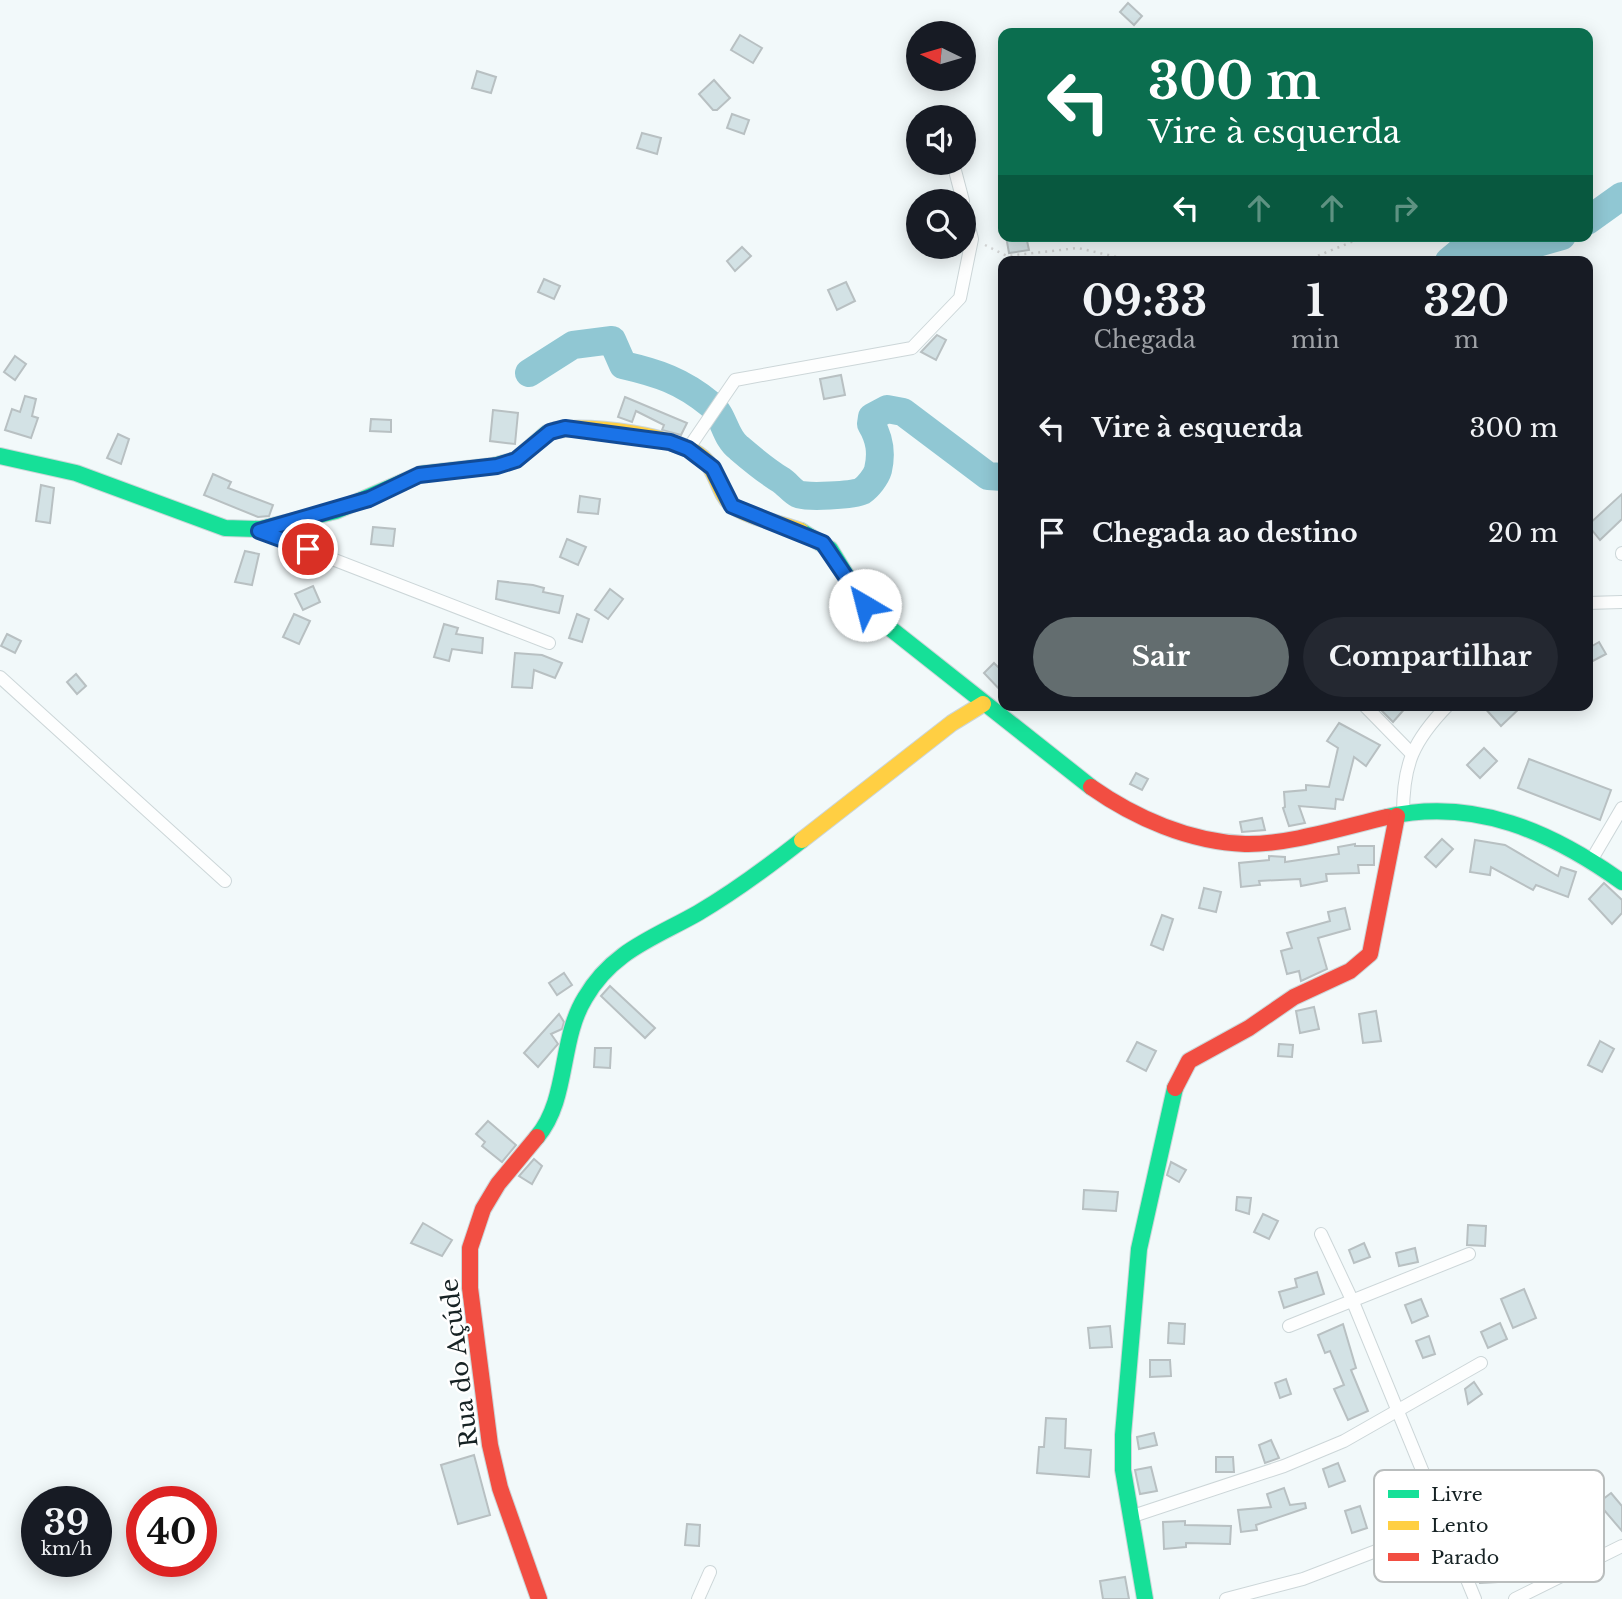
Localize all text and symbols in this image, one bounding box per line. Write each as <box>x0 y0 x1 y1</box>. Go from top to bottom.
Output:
north arrow <box>906 21 976 91</box>
map controls <box>906 21 976 259</box>
text: 300 m <box>1148 51 1320 112</box>
icon: left <box>1033 56 1124 147</box>
button: sound <box>906 105 976 175</box>
text: Vire à esquerda <box>1148 112 1401 152</box>
button: search <box>906 189 976 259</box>
icon: left <box>1167 189 1205 227</box>
icon: ahead <box>1240 189 1278 227</box>
icon: ahead <box>1313 189 1351 227</box>
icon: right <box>1386 189 1424 227</box>
text: 09:33 <box>1082 275 1207 327</box>
text: 1 <box>1306 275 1324 327</box>
text: 320 <box>1423 275 1509 327</box>
text: Chegada <box>1093 326 1196 354</box>
text: min <box>1291 326 1340 354</box>
text: m <box>1454 326 1479 354</box>
icon: left <box>1033 409 1071 447</box>
text: Vire à esquerda <box>1092 412 1303 444</box>
text: 300 m <box>1469 412 1558 444</box>
icon: arrive <box>1033 514 1071 552</box>
text: Chegada ao destino <box>1092 517 1358 549</box>
text: 20 m <box>1488 517 1558 549</box>
pin <box>278 519 338 579</box>
icon: arrive <box>289 530 327 568</box>
position arrow <box>828 568 902 642</box>
button: Sair <box>1033 617 1289 697</box>
button: Compartilhar <box>1303 617 1558 697</box>
street label: Rua do Açúde <box>434 1277 484 1449</box>
legend <box>1374 1470 1604 1582</box>
text: Livre <box>1431 1483 1483 1506</box>
speed limit sign: 40 <box>126 1486 217 1577</box>
text: 39 <box>44 1501 89 1544</box>
text: Lento <box>1431 1514 1488 1537</box>
text: km/h <box>41 1538 92 1560</box>
text: Parado <box>1431 1546 1499 1569</box>

